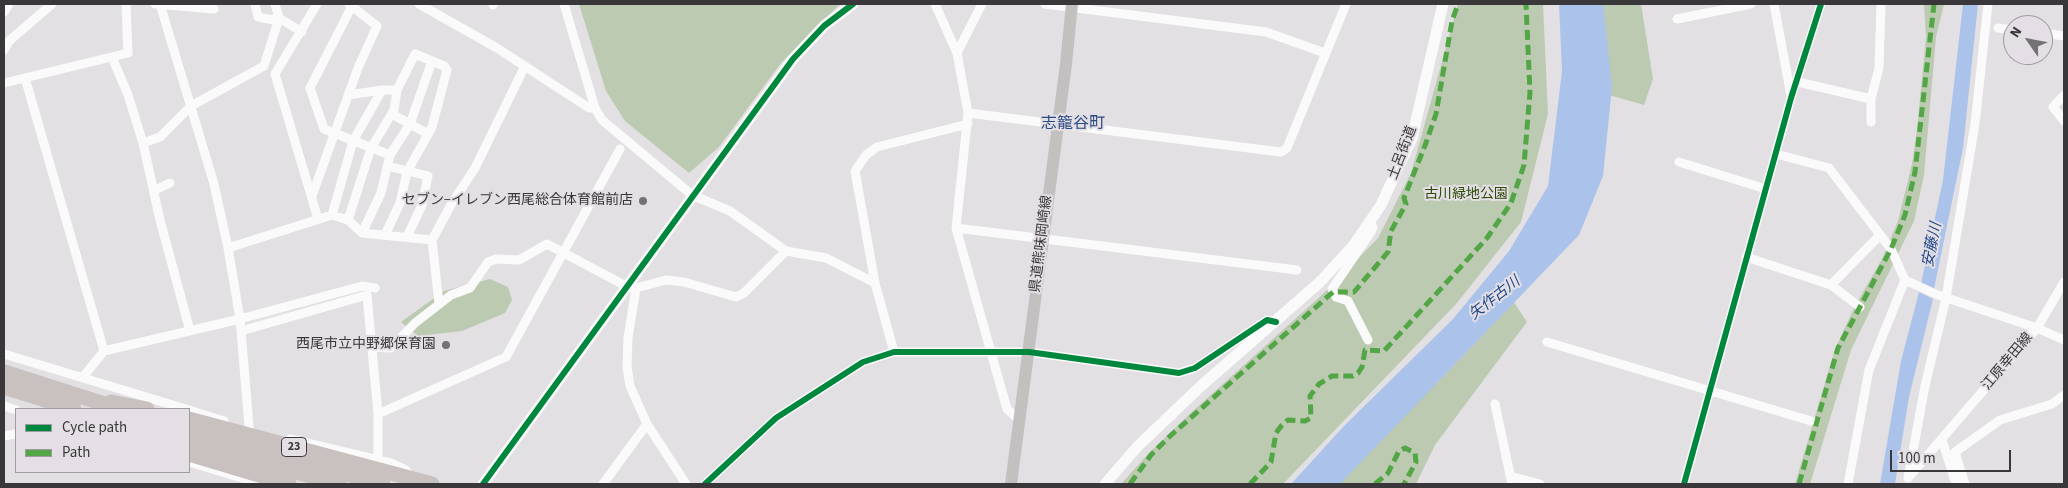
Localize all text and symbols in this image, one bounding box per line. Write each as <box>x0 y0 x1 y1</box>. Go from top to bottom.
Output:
north arrow <box>2003 15 2053 65</box>
text: N <box>2005 23 2027 42</box>
district label: 志籠谷町 <box>1041 114 1105 134</box>
street label: 土呂街道 <box>1385 124 1421 182</box>
park label: 古川緑地公園 <box>1424 187 1508 203</box>
place label: セブン−イレブン西尾総合体育館前店 <box>402 193 633 209</box>
street label: 県道熊味岡崎線 <box>1028 194 1056 294</box>
marker: セブン−イレブン西尾総合体育館前店 <box>637 195 649 207</box>
water label: 安藤川 <box>1920 221 1946 269</box>
water label: 矢作古川 <box>1466 273 1524 325</box>
street label: 江原幸田線 <box>1979 330 2037 394</box>
place label: 西尾市立中野郷保育園 <box>296 337 436 353</box>
marker: 西尾市立中野郷保育園 <box>440 339 452 351</box>
legend <box>15 408 190 473</box>
text: Cycle path <box>62 417 127 438</box>
road number: 23 <box>282 438 306 457</box>
scale bar <box>1893 440 2014 472</box>
text: Path <box>62 442 90 463</box>
text: 100 m <box>1898 448 1936 469</box>

